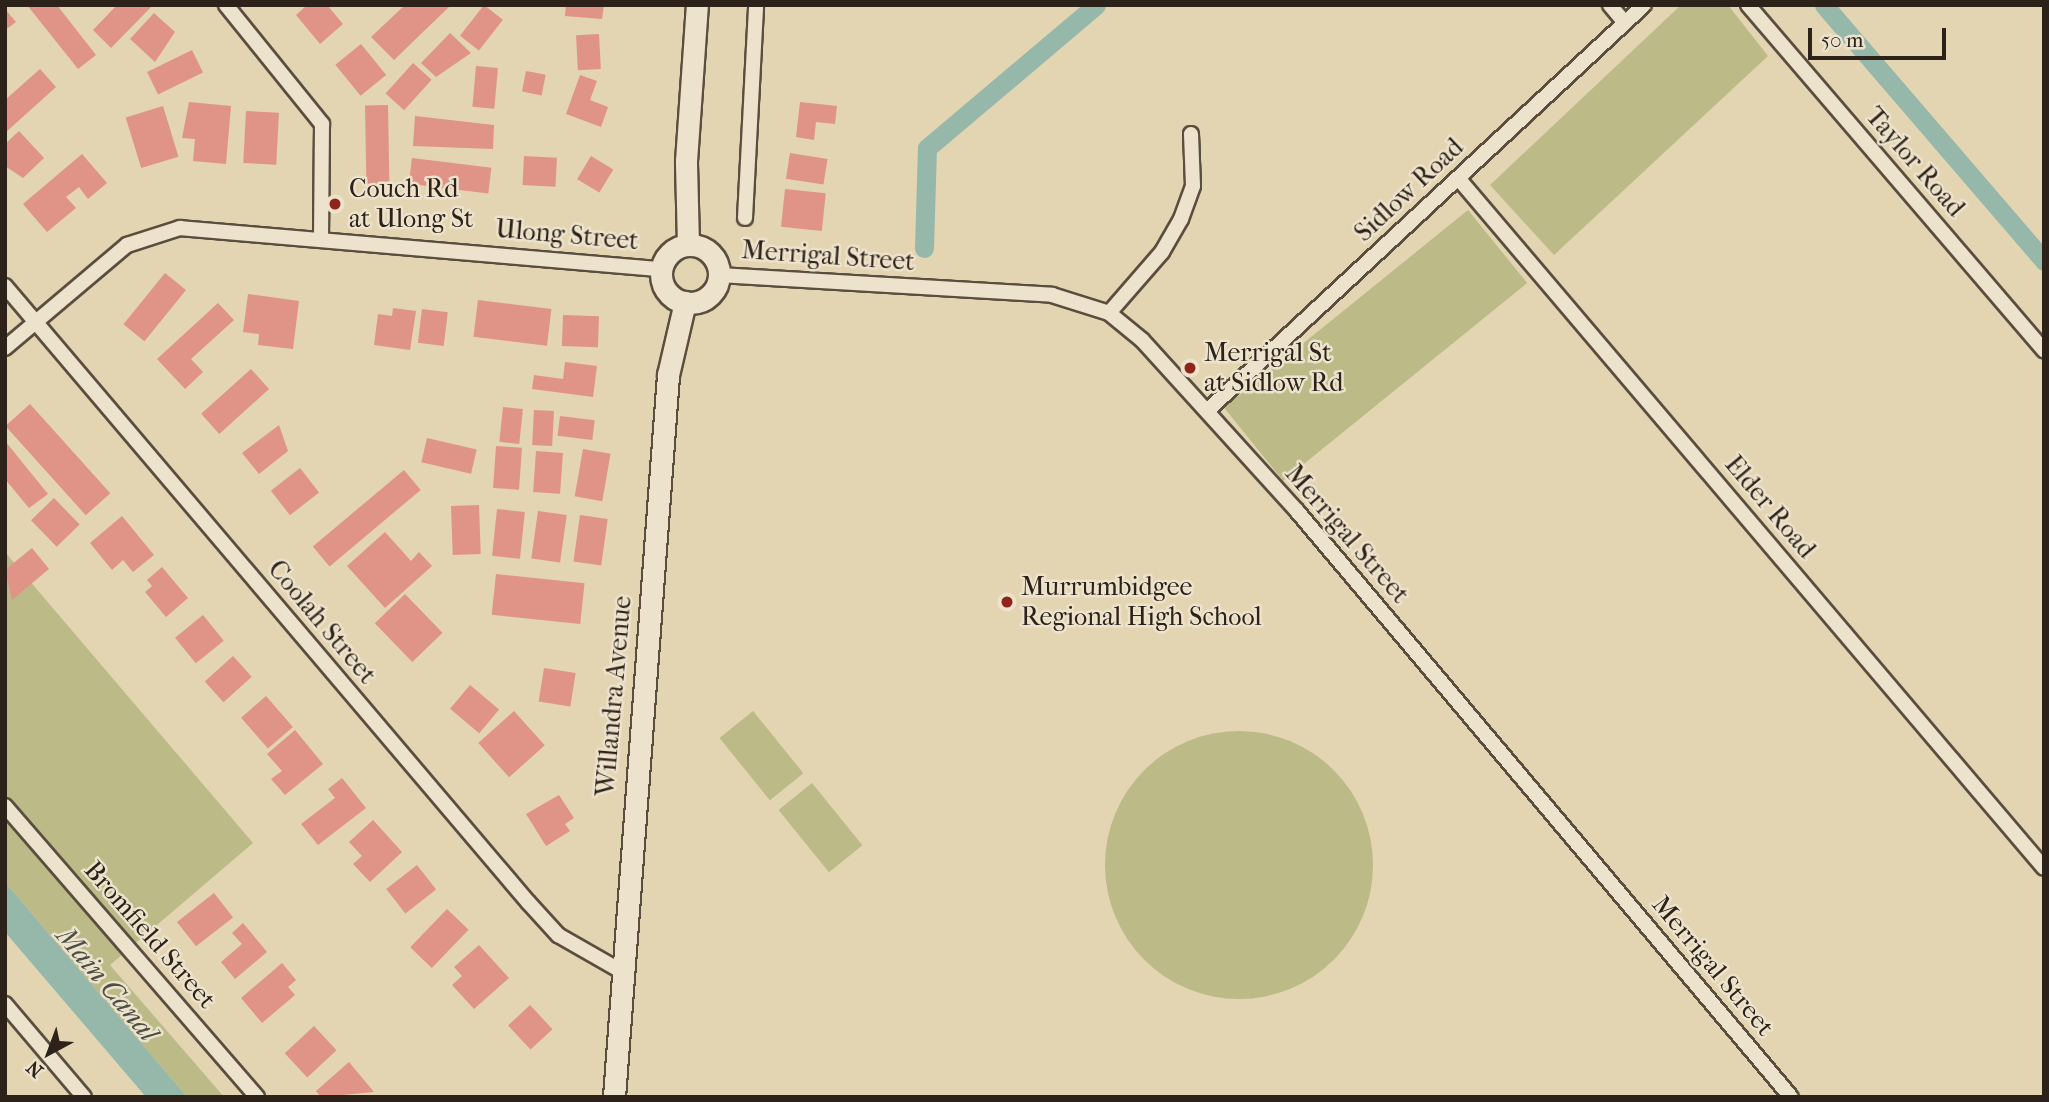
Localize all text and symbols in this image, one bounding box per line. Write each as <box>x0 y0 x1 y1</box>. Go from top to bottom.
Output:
scale bar <box>1811 14 1949 58</box>
text: 50 m <box>1821 28 1864 52</box>
street label: Taylor Road <box>1859 101 1971 223</box>
street label: Sidlow Road <box>1348 132 1470 248</box>
place label: Couch Rd at Ulong St <box>349 173 473 234</box>
marker: Couch Rd at Ulong St <box>327 196 343 212</box>
street label: Ulong Street <box>494 213 640 257</box>
street label: Merrigal Street <box>740 234 916 278</box>
place label: Merrigal St at Sidlow Rd <box>1204 337 1343 398</box>
marker: Merrigal St at Sidlow Rd <box>1182 360 1198 376</box>
street label: Elder Road <box>1718 449 1822 565</box>
street label: Merrigal Street <box>1278 458 1416 610</box>
street label: Coolah Street <box>261 554 383 690</box>
place label: Murrumbidgee Regional High School <box>1021 571 1262 632</box>
street label: Willandra Avenue <box>590 594 638 798</box>
marker: Murrumbidgee Regional High School <box>999 594 1015 610</box>
street label: Bromfield Street <box>78 855 222 1015</box>
street label: Merrigal Street <box>1645 890 1781 1042</box>
water label: Main Canal <box>49 920 165 1048</box>
north arrow <box>14 1018 84 1088</box>
text: N <box>23 1056 48 1082</box>

